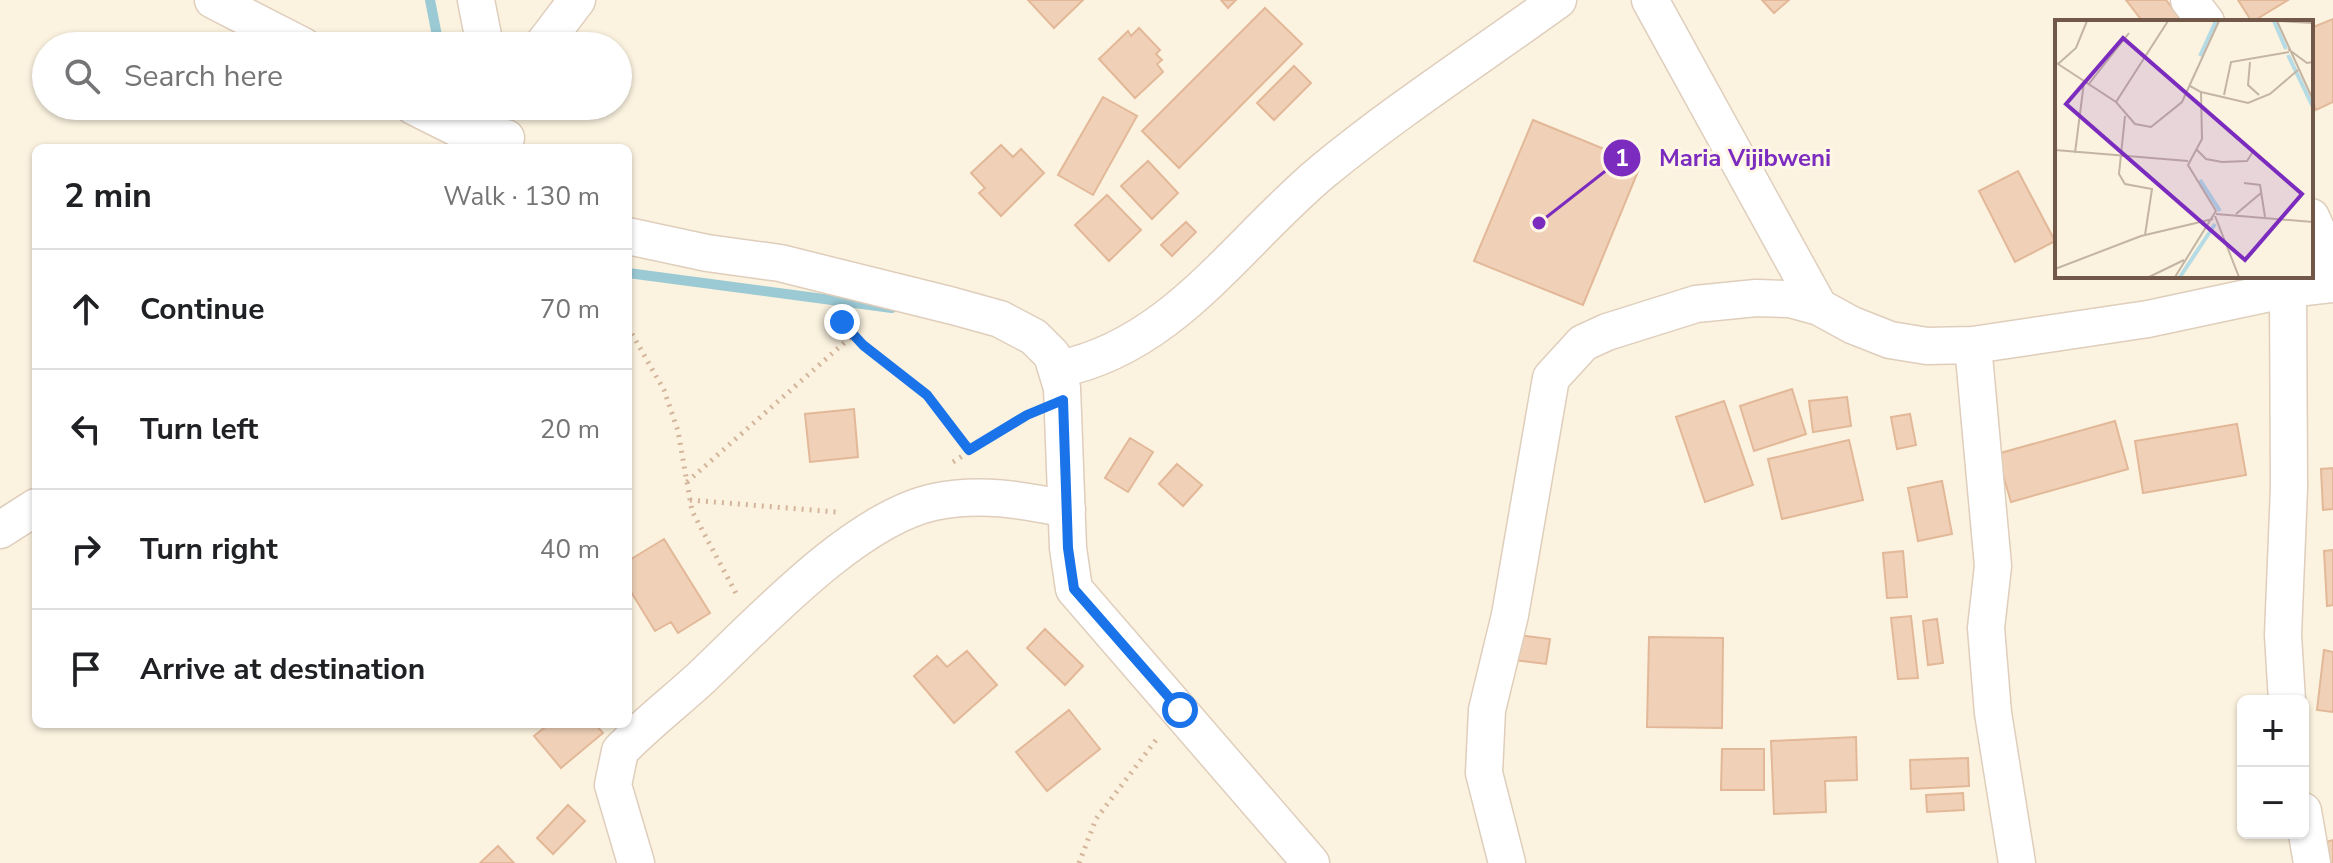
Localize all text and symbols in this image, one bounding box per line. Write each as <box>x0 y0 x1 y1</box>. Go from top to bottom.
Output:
inset map <box>2055 20 2313 278</box>
search box <box>32 32 632 120</box>
icon: search <box>60 54 104 98</box>
text: Search here <box>124 56 283 97</box>
callout: Maria Vijibweni <box>1602 134 1847 182</box>
text: 1 <box>1615 142 1629 174</box>
text: Maria Vijibweni <box>1659 142 1831 174</box>
text: 2 min <box>64 173 152 219</box>
text: Walk · 130 m <box>443 179 600 214</box>
icon: ahead <box>64 287 108 331</box>
text: Continue <box>140 289 265 330</box>
text: 70 m <box>540 292 600 327</box>
route end <box>824 304 860 340</box>
icon: left <box>64 407 108 451</box>
text: Turn left <box>140 409 258 450</box>
text: 20 m <box>540 412 600 447</box>
icon: right <box>64 527 108 571</box>
text: Turn right <box>140 529 278 570</box>
text: 40 m <box>540 532 600 567</box>
icon: arrive <box>64 647 108 691</box>
text: Arrive at destination <box>140 649 425 690</box>
route start <box>1162 692 1198 728</box>
map controls <box>2237 695 2309 839</box>
button: + <box>2237 695 2309 767</box>
button: − <box>2237 767 2309 839</box>

